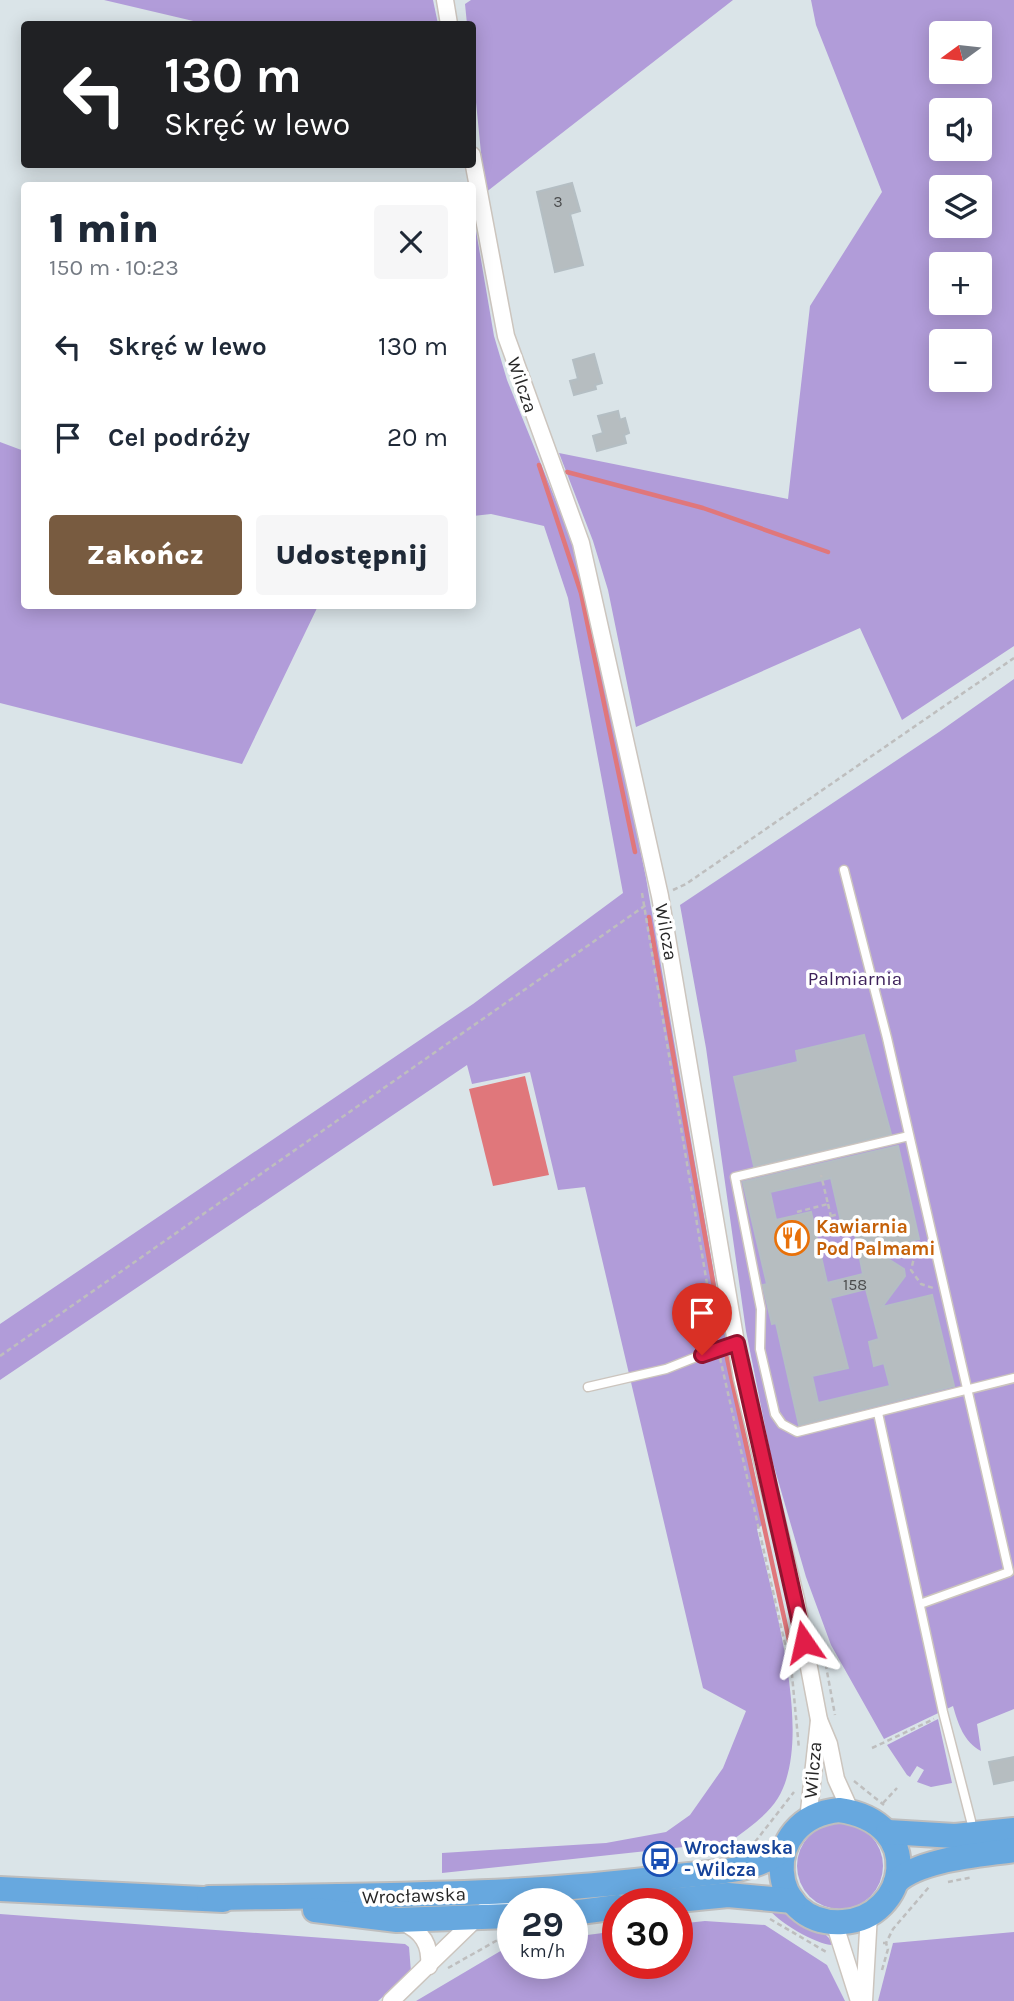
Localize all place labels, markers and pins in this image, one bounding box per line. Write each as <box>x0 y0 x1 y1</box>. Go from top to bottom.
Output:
place label: Kawiarnia Pod Palmami <box>816 1216 936 1260</box>
restaurant icon: Kawiarnia Pod Palmami <box>773 1219 811 1257</box>
pin <box>672 1283 732 1355</box>
place label: Wrocławska - Wilcza <box>684 1837 793 1881</box>
bus stop icon: Wrocławska - Wilcza <box>641 1840 679 1878</box>

